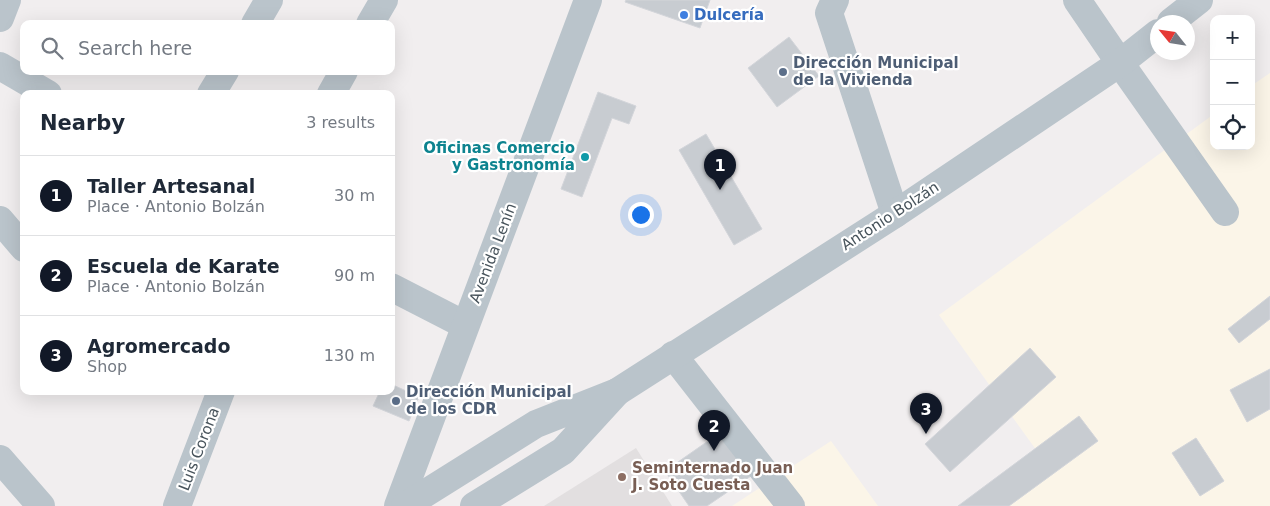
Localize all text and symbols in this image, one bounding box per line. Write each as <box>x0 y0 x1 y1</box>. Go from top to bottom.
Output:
place label: Dulcería <box>694 6 764 24</box>
marker: Dulcería <box>678 9 690 21</box>
north arrow <box>1150 15 1195 60</box>
map controls <box>1210 15 1255 150</box>
button: + <box>1210 15 1255 60</box>
search box <box>20 20 395 75</box>
icon: search <box>38 34 66 62</box>
text: Search here <box>78 37 192 59</box>
place label: Dirección Municipal de la Vivienda <box>793 54 959 89</box>
button: − <box>1210 60 1255 105</box>
marker: Dirección Municipal de la Vivienda <box>777 66 789 78</box>
button: locate <box>1210 105 1255 150</box>
text: Nearby <box>40 111 125 135</box>
text: 3 results <box>306 113 375 132</box>
place label: Oficinas Comercio y Gastronomía <box>423 139 575 174</box>
pin: 1 <box>704 149 736 190</box>
marker: Oficinas Comercio y Gastronomía <box>579 151 591 163</box>
text: Taller Artesanal <box>87 175 255 197</box>
street label: Antonio Bolzán <box>838 178 942 254</box>
text: 1 <box>50 186 62 205</box>
text: 30 m <box>334 186 375 205</box>
text: Place · Antonio Bolzán <box>87 197 265 216</box>
street label: Avenida Lenín <box>466 201 520 305</box>
your location <box>628 202 654 228</box>
text: Escuela de Karate <box>87 255 280 277</box>
text: 2 <box>50 266 62 285</box>
text: 90 m <box>334 266 375 285</box>
text: Place · Antonio Bolzán <box>87 277 265 296</box>
text: Agromercado <box>87 335 231 357</box>
text: 3 <box>50 346 62 365</box>
text: 130 m <box>324 346 375 365</box>
text: Shop <box>87 357 127 376</box>
place label: Dirección Municipal de los CDR <box>406 383 572 418</box>
pin: 3 <box>910 393 942 434</box>
marker: Dirección Municipal de los CDR <box>390 395 402 407</box>
street label: Luis Corona <box>175 405 223 493</box>
pin: 2 <box>698 410 730 451</box>
place label: Seminternado Juan J. Soto Cuesta <box>631 459 793 494</box>
marker: Seminternado Juan J. Soto Cuesta <box>616 471 628 483</box>

